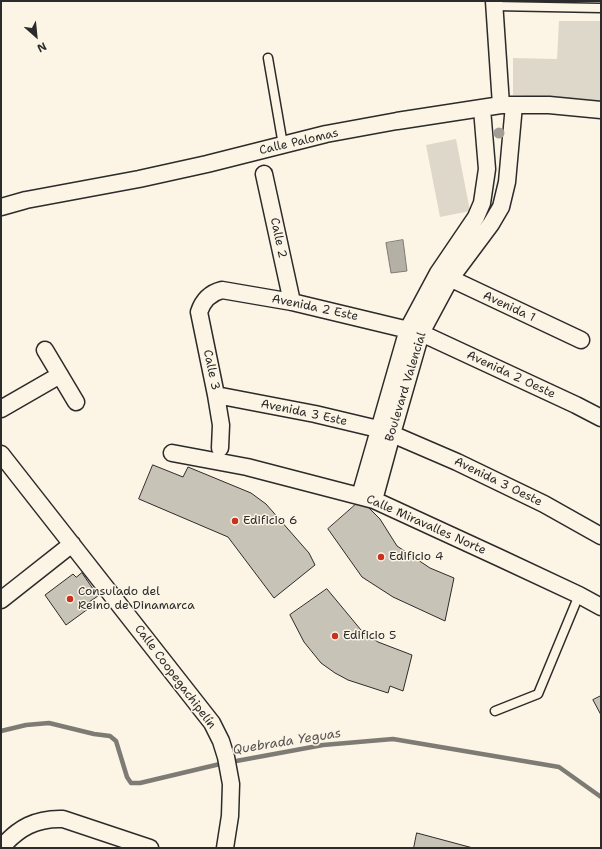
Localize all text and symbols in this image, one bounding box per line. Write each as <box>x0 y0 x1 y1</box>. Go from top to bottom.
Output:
north arrow <box>16 16 56 56</box>
text: N <box>34 38 49 56</box>
street label: Calle Palomas <box>258 126 340 158</box>
street label: Calle 2 <box>267 216 289 260</box>
street label: Avenida 1 <box>481 289 537 325</box>
street label: Avenida 2 Este <box>270 292 360 324</box>
street label: Boulevard Valencial <box>382 331 430 443</box>
street label: Calle 3 <box>200 348 222 392</box>
street label: Avenida 2 Oeste <box>464 348 558 402</box>
street label: Avenida 3 Este <box>259 397 349 429</box>
street label: Avenida 3 Oeste <box>452 454 544 510</box>
street label: Calle Miravalles Norte <box>364 492 488 558</box>
place label: Edificio 6 <box>243 514 297 528</box>
marker: Edificio 6 <box>230 516 240 526</box>
place label: Edificio 4 <box>389 550 443 564</box>
marker: Edificio 4 <box>376 552 386 562</box>
place label: Consulado del Reino de Dinamarca <box>78 585 195 613</box>
marker: Consulado del Reino de Dinamarca <box>65 594 75 604</box>
street label: Calle Coopegachipelín <box>131 622 219 732</box>
place label: Edificio 5 <box>343 629 396 643</box>
marker: Edificio 5 <box>330 631 340 641</box>
water label: Quebrada Yeguas <box>232 726 342 758</box>

